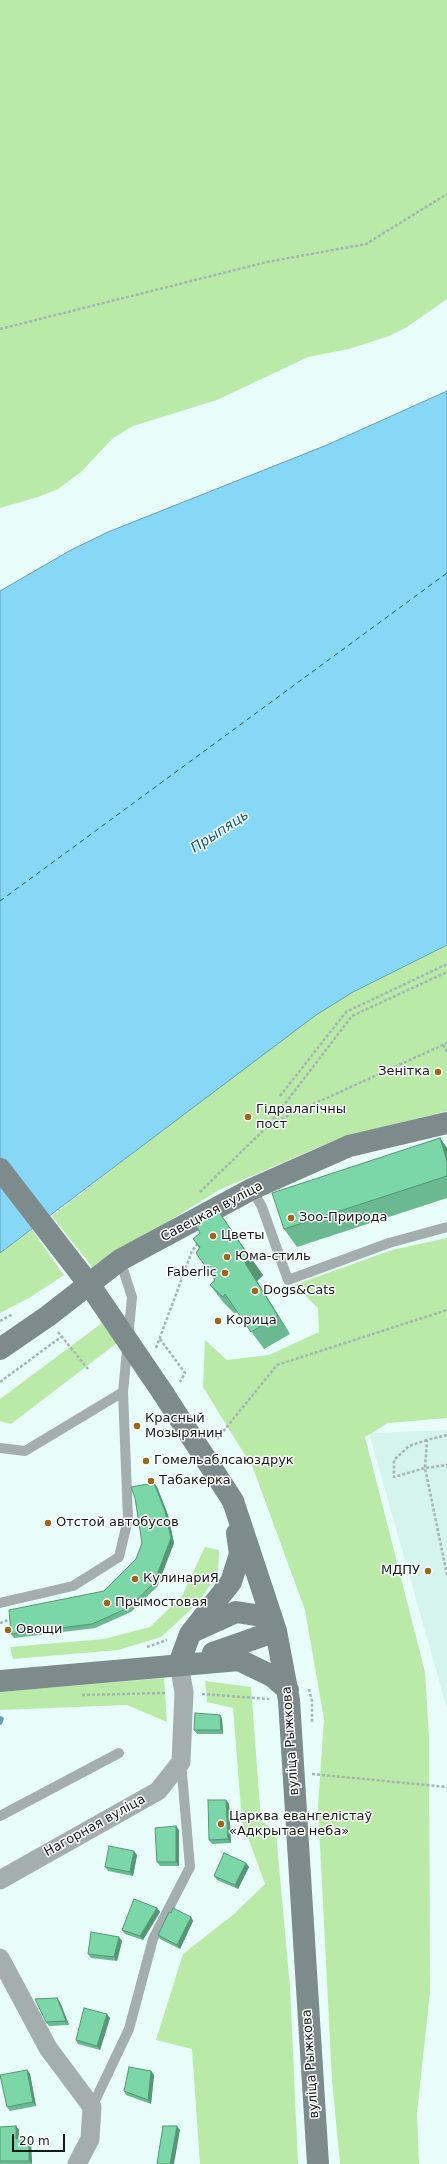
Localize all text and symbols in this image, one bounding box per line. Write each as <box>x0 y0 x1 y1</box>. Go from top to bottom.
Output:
water label: Прыпяць <box>188 807 252 857</box>
place label: Зенітка <box>378 1064 430 1080</box>
marker: Зенітка <box>433 1067 443 1077</box>
place label: Гідралагічны пост <box>256 1102 346 1133</box>
marker: Гідралагічны пост <box>243 1112 253 1122</box>
street label: Савецкая вуліца <box>158 1178 266 1246</box>
place label: Зоо-Природа <box>299 1210 388 1226</box>
marker: Зоо-Природа <box>286 1213 296 1223</box>
place label: Цветы <box>221 1228 265 1244</box>
marker: Цветы <box>208 1231 218 1241</box>
place label: Юма-стиль <box>235 1249 311 1265</box>
marker: Юма-стиль <box>222 1252 232 1262</box>
place label: Faberlic <box>167 1265 217 1281</box>
marker: Faberlic <box>220 1268 230 1278</box>
place label: Dogs&Cats <box>263 1283 335 1299</box>
marker: Dogs&Cats <box>250 1286 260 1296</box>
place label: Корица <box>226 1313 277 1329</box>
marker: Корица <box>213 1316 223 1326</box>
place label: Красный Мозырянин <box>145 1411 223 1442</box>
marker: Красный Мозырянин <box>132 1421 142 1431</box>
place label: Гомельаблсаюздрук <box>154 1453 294 1469</box>
marker: Гомельаблсаюздрук <box>141 1456 151 1466</box>
place label: Табакерка <box>159 1473 231 1489</box>
marker: Табакерка <box>146 1476 156 1486</box>
place label: Отстой автобусов <box>56 1515 179 1531</box>
marker: Отстой автобусов <box>43 1518 53 1528</box>
place label: МДПУ <box>381 1563 420 1579</box>
marker: МДПУ <box>423 1566 433 1576</box>
place label: КулинариЯ <box>143 1571 219 1587</box>
marker: КулинариЯ <box>130 1574 140 1584</box>
place label: Прымостовая <box>115 1595 207 1611</box>
marker: Прымостовая <box>102 1598 112 1608</box>
place label: Овощи <box>16 1622 63 1638</box>
marker: Овощи <box>3 1625 13 1635</box>
street label: вуліца Рыжкова <box>279 1686 303 1796</box>
street label: Нагорная вуліца <box>42 1792 148 1860</box>
place label: Царква евангелістаў «Адкрытае неба» <box>229 1809 372 1840</box>
marker: Царква евангелістаў «Адкрытае неба» <box>216 1819 226 1829</box>
street label: вуліца Рыжкова <box>299 2009 323 2119</box>
scale bar <box>14 2126 67 2152</box>
text: 20 m <box>19 2134 50 2148</box>

